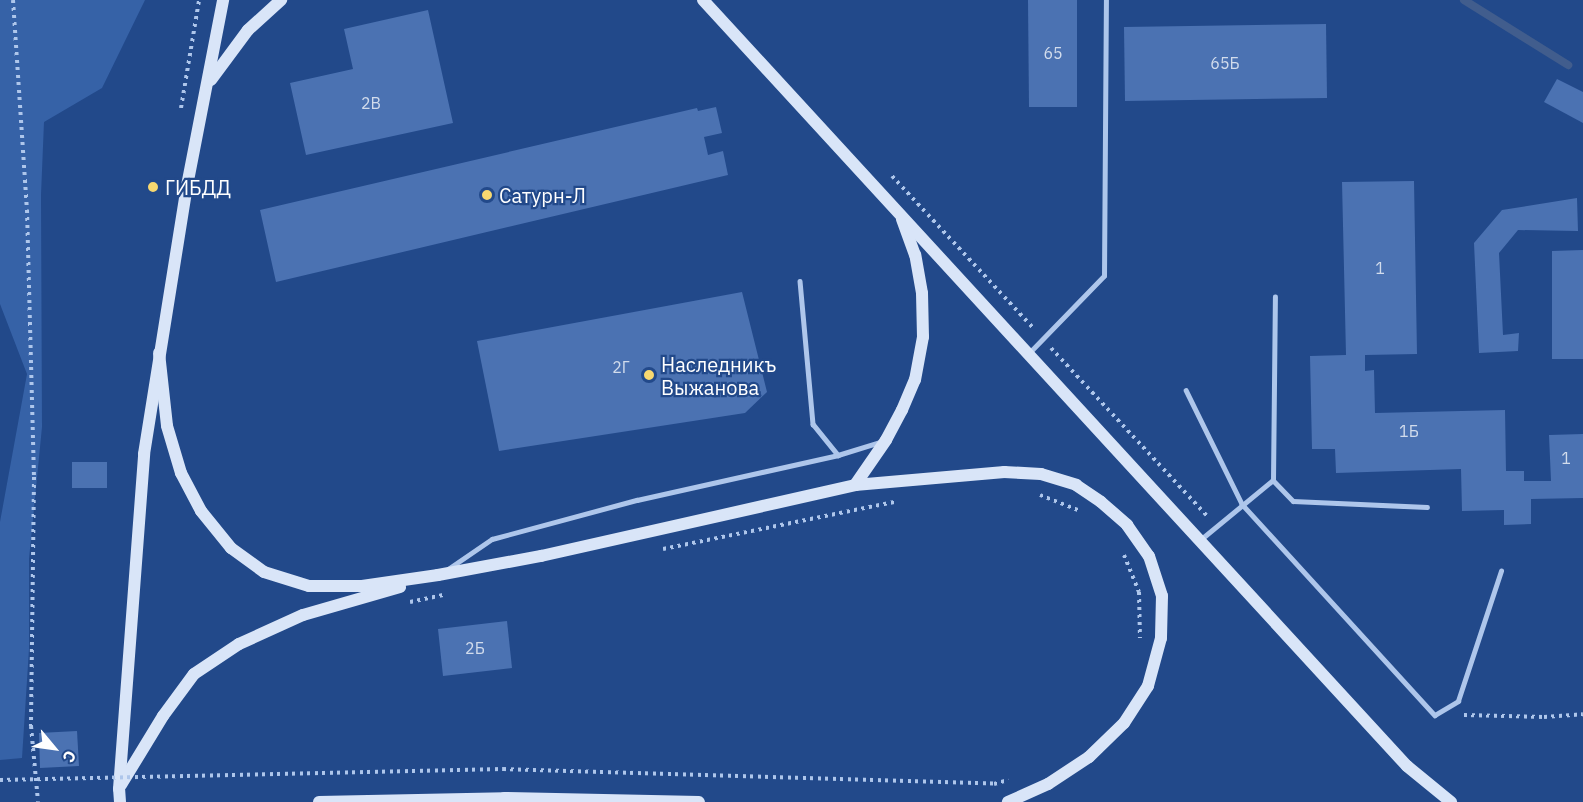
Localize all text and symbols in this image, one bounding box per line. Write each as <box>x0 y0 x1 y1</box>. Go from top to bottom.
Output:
house number: 65 <box>1043 43 1063 63</box>
house number: 65Б <box>1210 53 1240 73</box>
house number: 2В <box>361 93 381 113</box>
place label: ГИБДД <box>165 175 231 199</box>
marker: ГИБДД <box>146 180 160 194</box>
place label: Сатурн-Л <box>499 183 586 207</box>
marker: Сатурн-Л <box>480 188 494 202</box>
house number: 1 <box>1375 258 1385 278</box>
place label: Наследникъ Выжанова <box>661 352 776 399</box>
house number: 2Г <box>612 357 630 377</box>
marker: Наследникъ Выжанова <box>642 368 656 382</box>
house number: 1Б <box>1399 421 1419 441</box>
house number: 1 <box>1561 448 1571 468</box>
house number: 2Б <box>465 638 485 658</box>
north arrow <box>24 718 84 778</box>
text: С <box>58 747 81 766</box>

